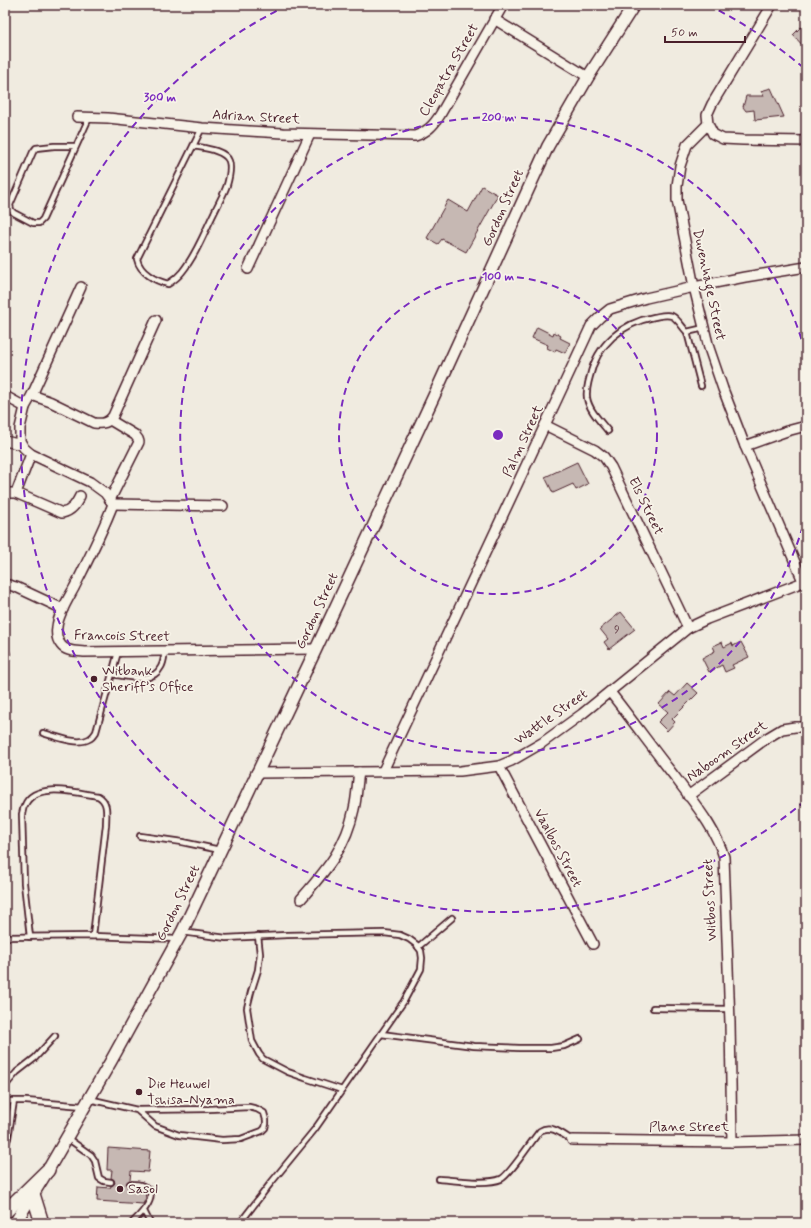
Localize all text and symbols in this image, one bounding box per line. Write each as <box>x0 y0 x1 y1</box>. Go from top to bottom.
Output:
scale bar <box>665 18 745 44</box>
street label: Cleopatra Street <box>415 20 483 120</box>
text: 50 m <box>671 25 698 41</box>
text: 300 m <box>144 90 177 106</box>
street label: Adrian Street <box>212 106 301 128</box>
text: 200 m <box>482 110 515 126</box>
street label: Gordon Street <box>478 167 528 249</box>
street label: Duvenhage Street <box>686 228 730 343</box>
text: 100 m <box>482 269 515 285</box>
street label: Palm Street <box>498 401 548 480</box>
centre of rings <box>491 428 505 442</box>
street label: Els Street <box>624 474 668 538</box>
street label: Gordon Street <box>291 570 343 652</box>
house number: 9 <box>614 622 620 638</box>
street label: Francois Street <box>74 626 171 646</box>
place label: Witbank Sheriff’s Office <box>102 662 194 696</box>
marker: Witbank Sheriff’s Office <box>89 674 99 684</box>
street label: Wattle Street <box>511 685 591 749</box>
street label: Naboom Street <box>683 716 772 785</box>
street label: Vaalbos Street <box>530 806 586 890</box>
street label: Witbos Street <box>699 859 721 941</box>
street label: Gordon Street <box>152 862 204 944</box>
place label: Die Heuwel Tshisa-Nyama <box>147 1075 235 1109</box>
marker: Die Heuwel Tshisa-Nyama <box>134 1087 144 1097</box>
street label: Plane Street <box>649 1118 730 1136</box>
place label: Sasol <box>128 1180 158 1198</box>
marker: Sasol <box>115 1184 125 1194</box>

